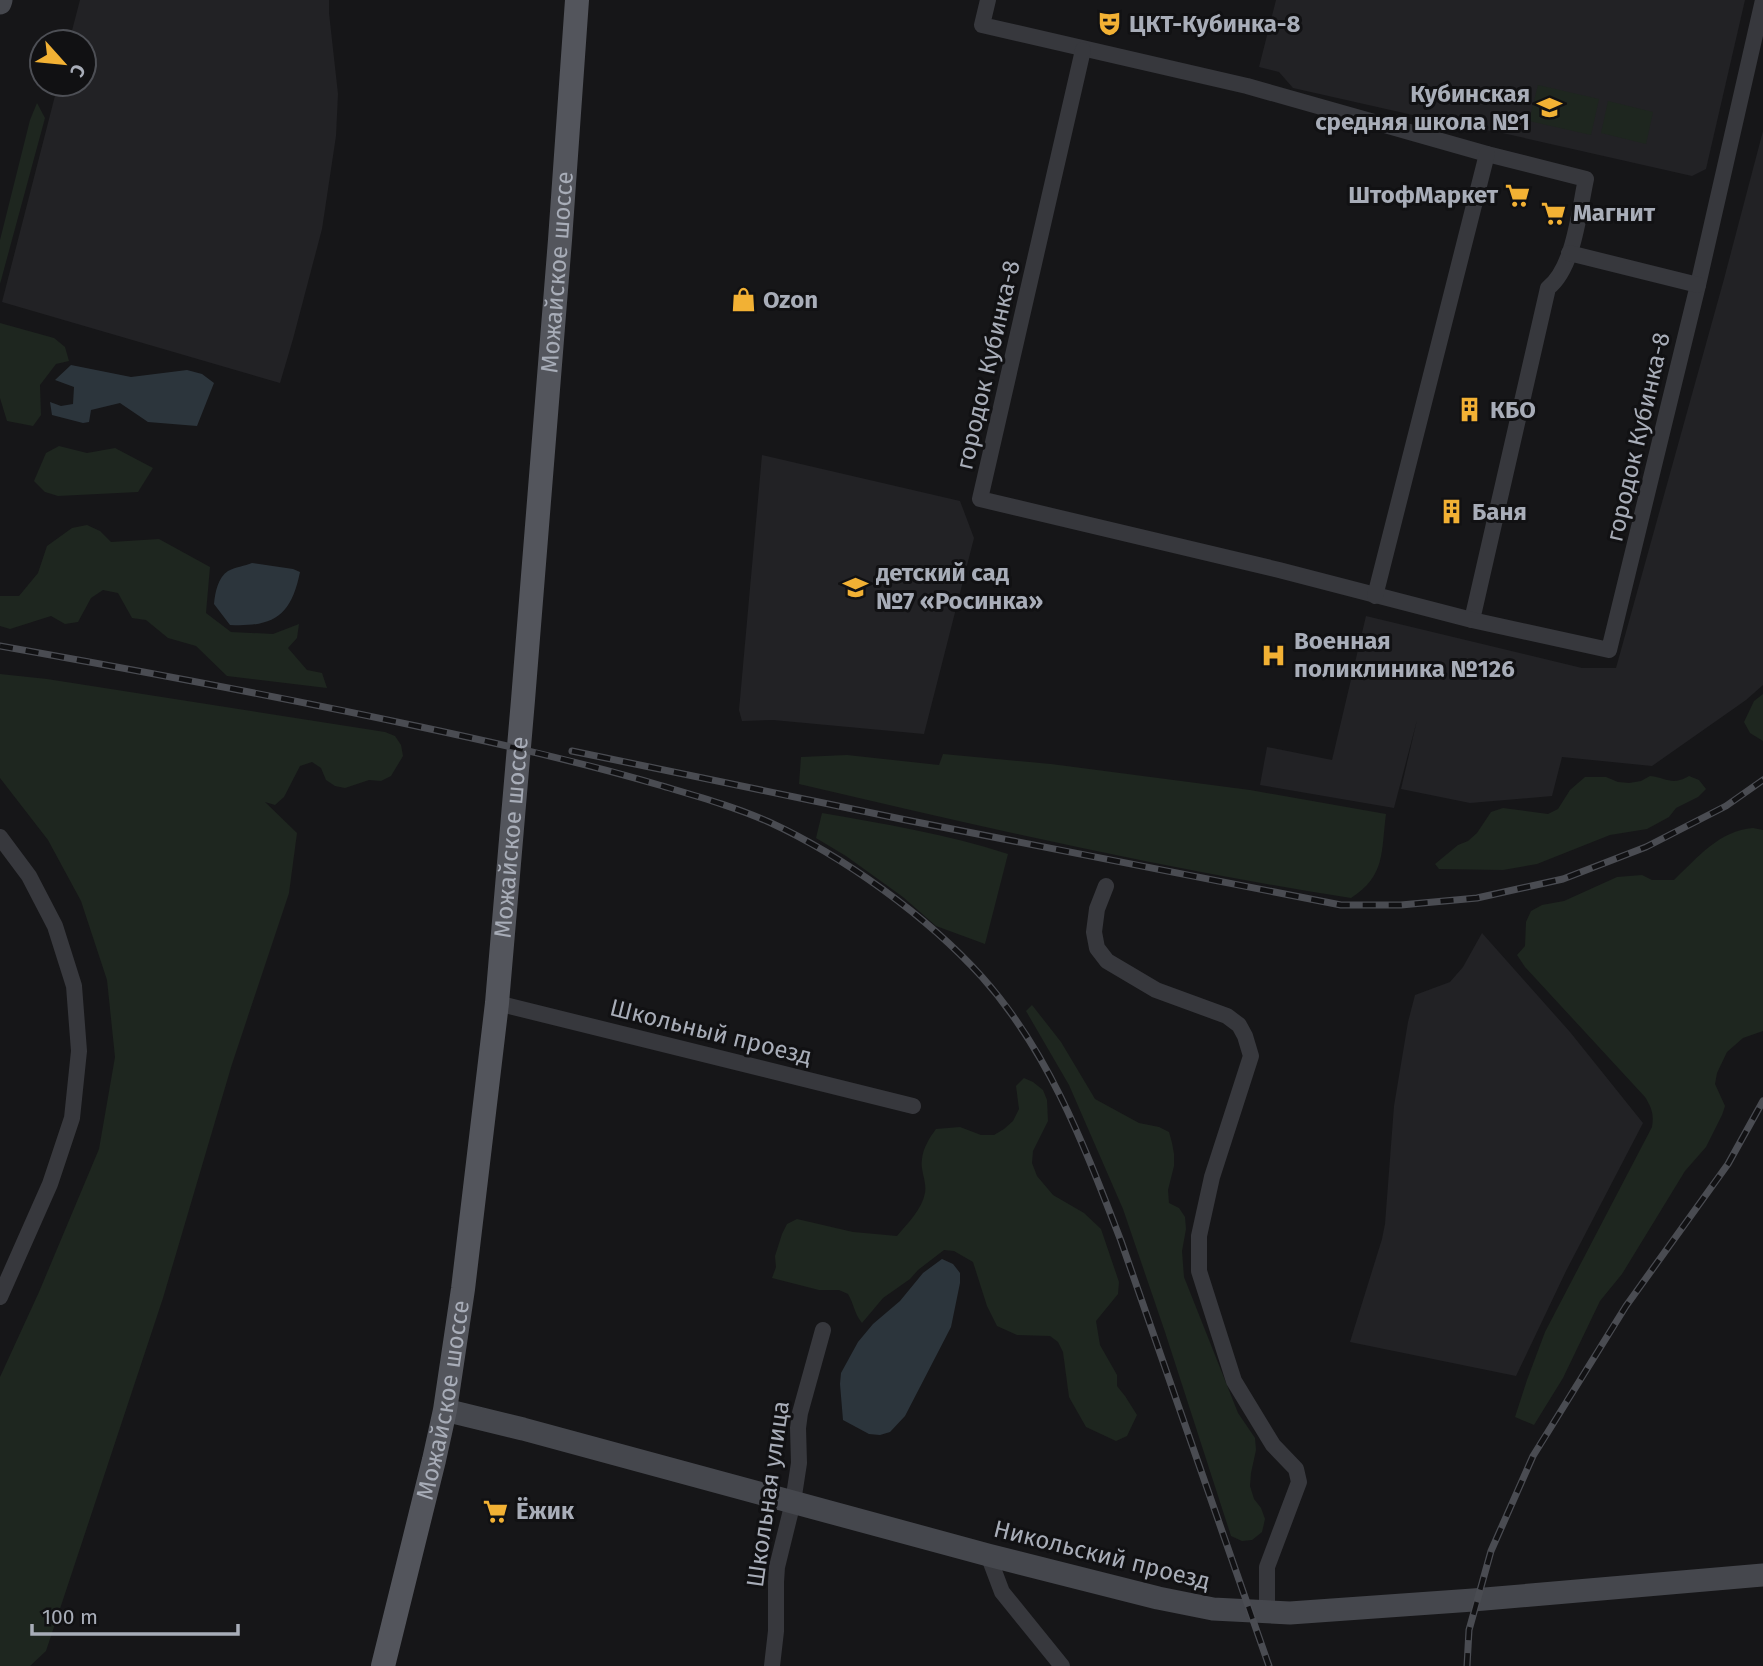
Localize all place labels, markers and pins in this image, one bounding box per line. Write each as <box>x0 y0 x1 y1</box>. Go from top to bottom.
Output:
theatre icon: ЦКТ-Кубинка-8 <box>1095 10 1123 38</box>
place label: ЦКТ-Кубинка-8 <box>1129 10 1300 38</box>
place label: Кубинская средняя школа №1 <box>1315 80 1530 136</box>
school or university icon: Кубинская средняя школа №1 <box>1536 94 1564 122</box>
place label: ШтофМаркет <box>1348 181 1499 209</box>
supermarket icon: ШтофМаркет <box>1504 181 1532 209</box>
supermarket icon: Магнит <box>1539 199 1567 227</box>
place label: Магнит <box>1573 199 1656 227</box>
shop icon: Ozon <box>729 286 757 314</box>
place label: Ozon <box>763 286 818 314</box>
building icon: КБО <box>1456 396 1484 424</box>
place label: КБО <box>1490 396 1536 424</box>
building icon: Баня <box>1438 498 1466 526</box>
place label: Баня <box>1472 498 1527 526</box>
place label: детский сад №7 «Росинка» <box>876 559 1043 615</box>
school or university icon: детский сад №7 «Росинка» <box>842 573 870 601</box>
place label: Военная поликлиника №126 <box>1294 627 1515 683</box>
hospital icon: Военная поликлиника №126 <box>1260 641 1288 669</box>
supermarket icon: Ёжик <box>482 1497 510 1525</box>
place label: Ёжик <box>516 1497 575 1525</box>

